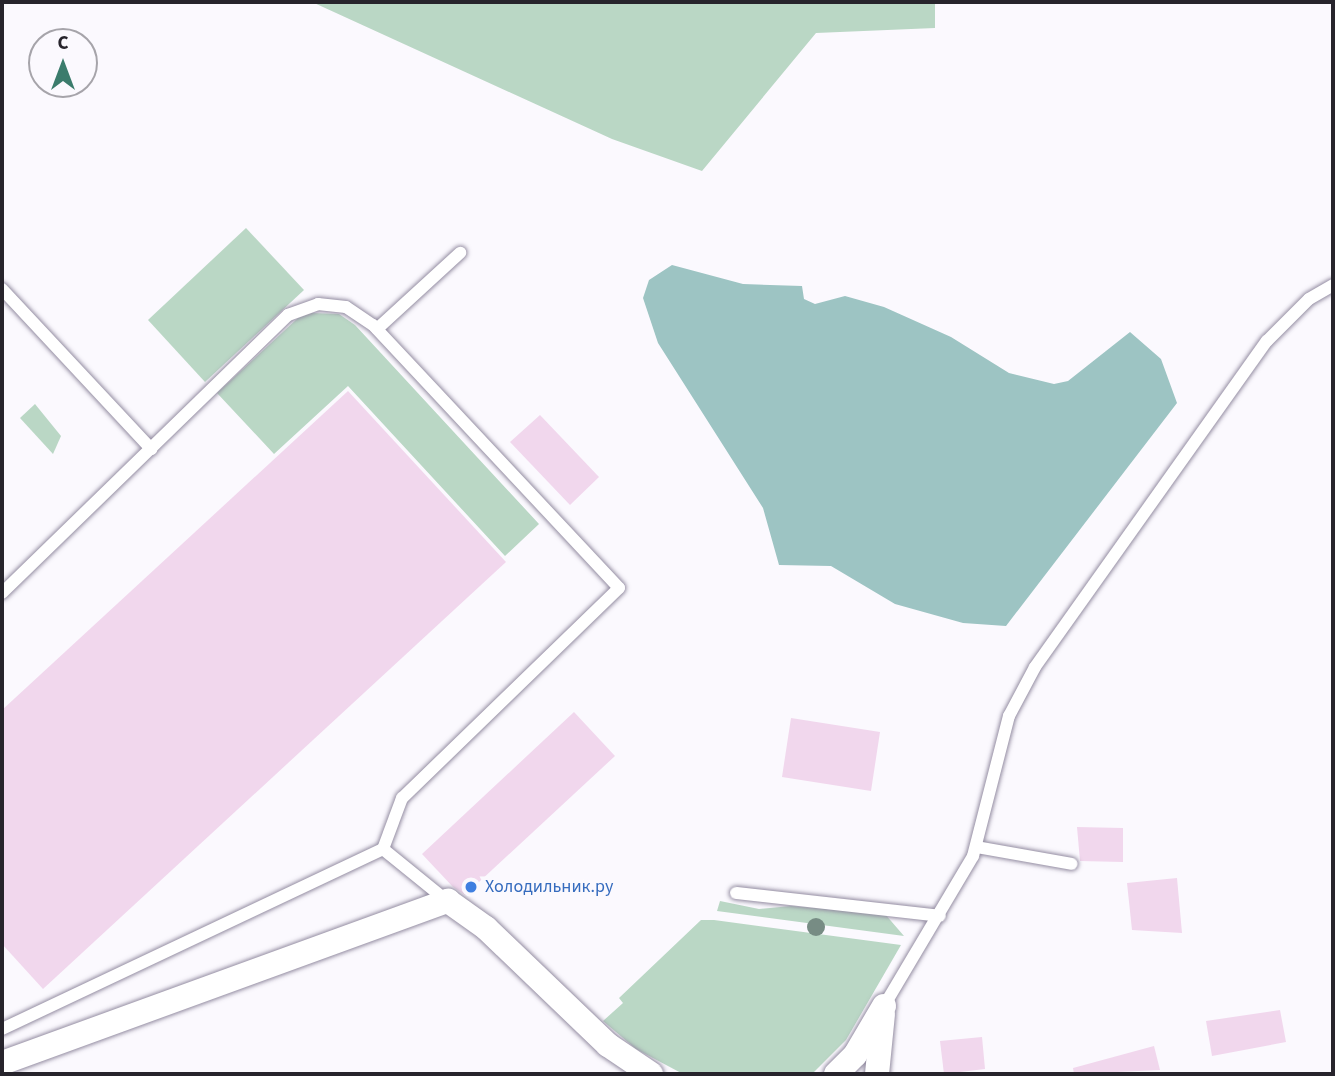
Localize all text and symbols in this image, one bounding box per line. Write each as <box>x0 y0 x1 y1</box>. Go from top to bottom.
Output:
north arrow <box>28 28 98 98</box>
text: С <box>57 30 69 57</box>
place label: Холодильник.ру <box>485 876 613 898</box>
marker: Холодильник.ру <box>463 879 479 895</box>

